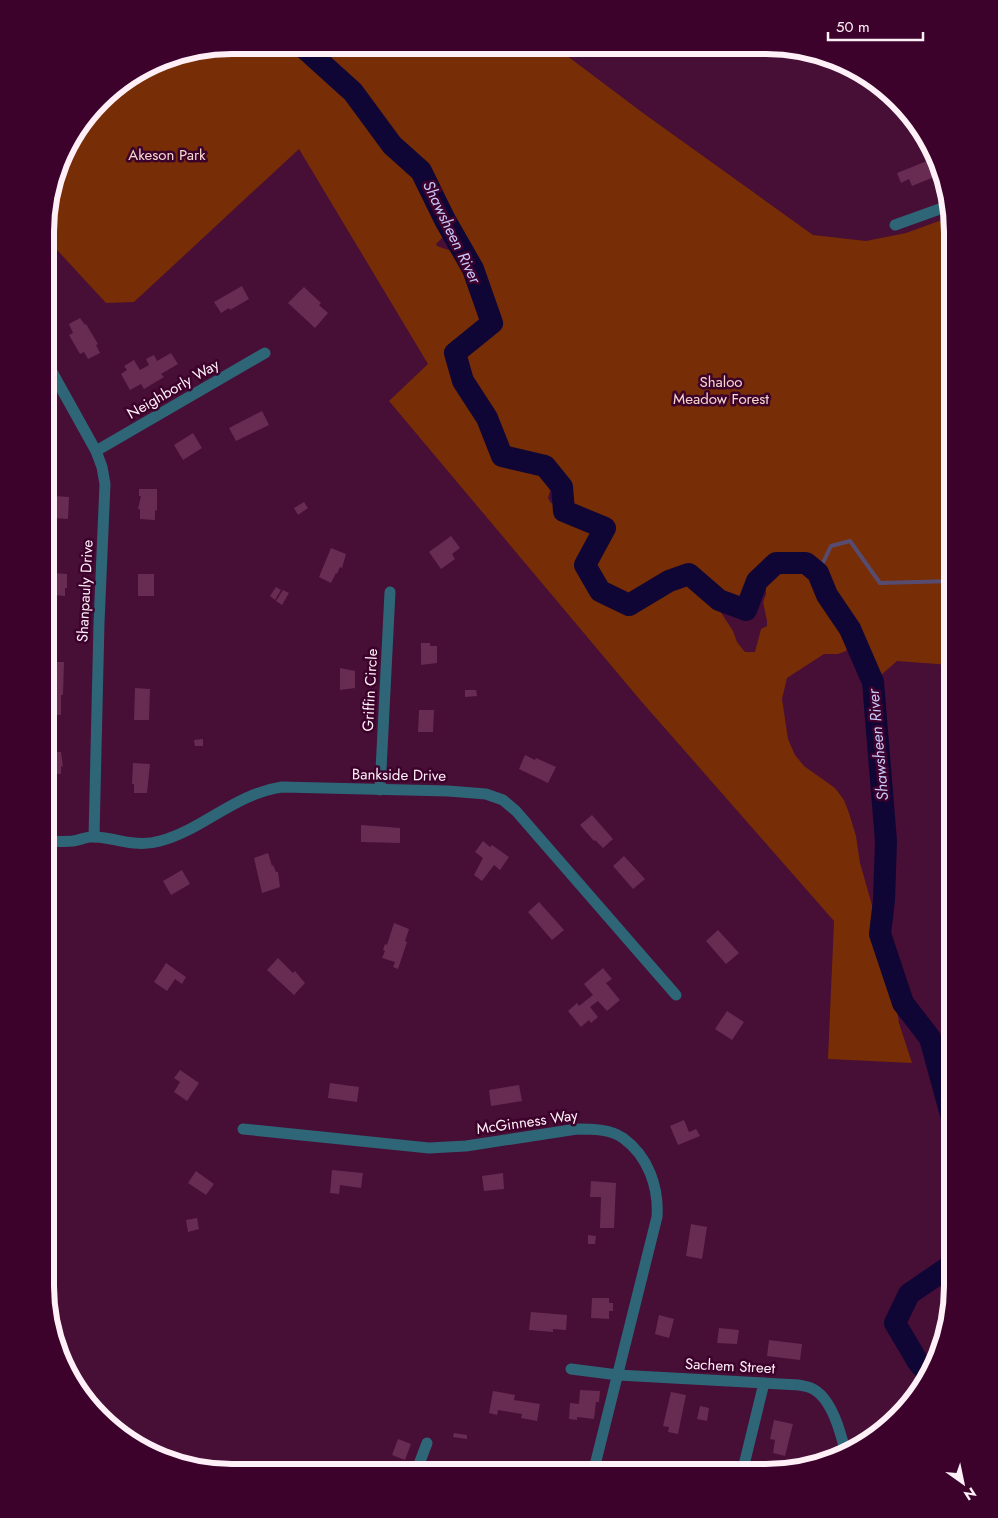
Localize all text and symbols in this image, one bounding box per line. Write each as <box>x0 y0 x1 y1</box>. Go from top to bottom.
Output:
scale bar <box>828 10 923 42</box>
text: 50 m <box>836 16 870 38</box>
park label: Akeson Park <box>128 144 206 166</box>
water label: Shawsheen River <box>417 177 488 289</box>
street label: Neighborly Way <box>123 353 224 424</box>
park label: Shaloo Meadow Forest <box>673 371 769 410</box>
street label: Shanpauly Drive <box>71 539 99 643</box>
street label: Griffin Circle <box>357 648 383 732</box>
water label: Shawsheen River <box>862 687 894 802</box>
street label: Bankside Drive <box>352 763 447 787</box>
street label: McGinness Way <box>475 1104 579 1140</box>
street label: Sachem Street <box>684 1353 776 1379</box>
north arrow <box>938 1458 988 1508</box>
text: N <box>960 1482 980 1505</box>

